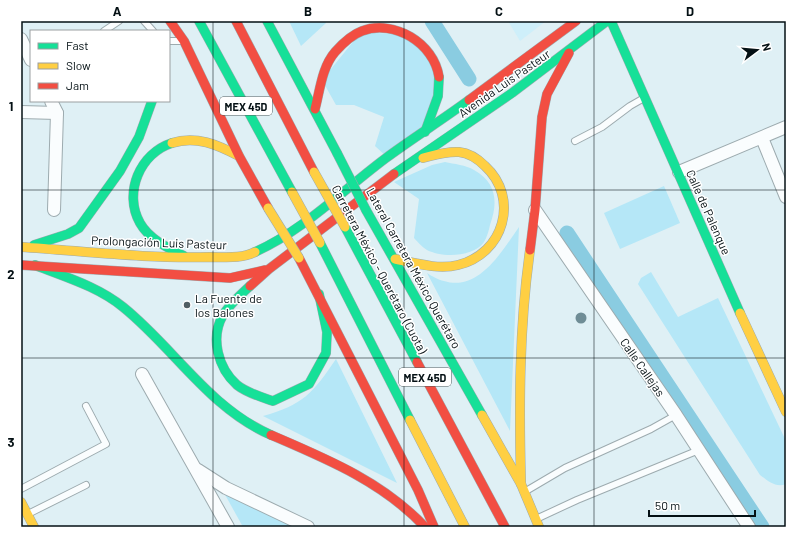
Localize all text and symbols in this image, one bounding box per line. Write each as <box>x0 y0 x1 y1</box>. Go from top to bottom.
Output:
text: A <box>113 3 122 19</box>
text: B <box>304 3 312 19</box>
text: C <box>495 3 503 19</box>
text: D <box>686 3 694 19</box>
legend <box>30 30 170 102</box>
north arrow <box>737 30 777 70</box>
text: Fast <box>66 38 89 52</box>
text: N <box>760 42 774 52</box>
street label: Avenida Luis Pasteur <box>456 46 553 120</box>
text: Slow <box>66 58 91 72</box>
text: Jam <box>66 78 89 92</box>
road number: MEX 45D <box>220 97 272 115</box>
text: 1 <box>9 98 13 114</box>
street label: Calle de Palenque <box>684 167 734 257</box>
street label: Carretera México - Querétaro (Cuota) <box>330 182 431 356</box>
street label: Lateral Carretera México Querétaro <box>364 185 464 351</box>
street label: Prolongación Luis Pasteur <box>91 233 228 251</box>
text: 2 <box>7 266 15 282</box>
place label: La Fuente de los Balones <box>195 291 262 319</box>
marker: La Fuente de los Balones <box>182 300 192 310</box>
street label: Calle Callejas <box>618 335 668 399</box>
road number: MEX 45D <box>399 368 451 386</box>
text: 3 <box>7 434 15 450</box>
scale bar <box>649 492 755 518</box>
text: 50 m <box>655 498 680 512</box>

